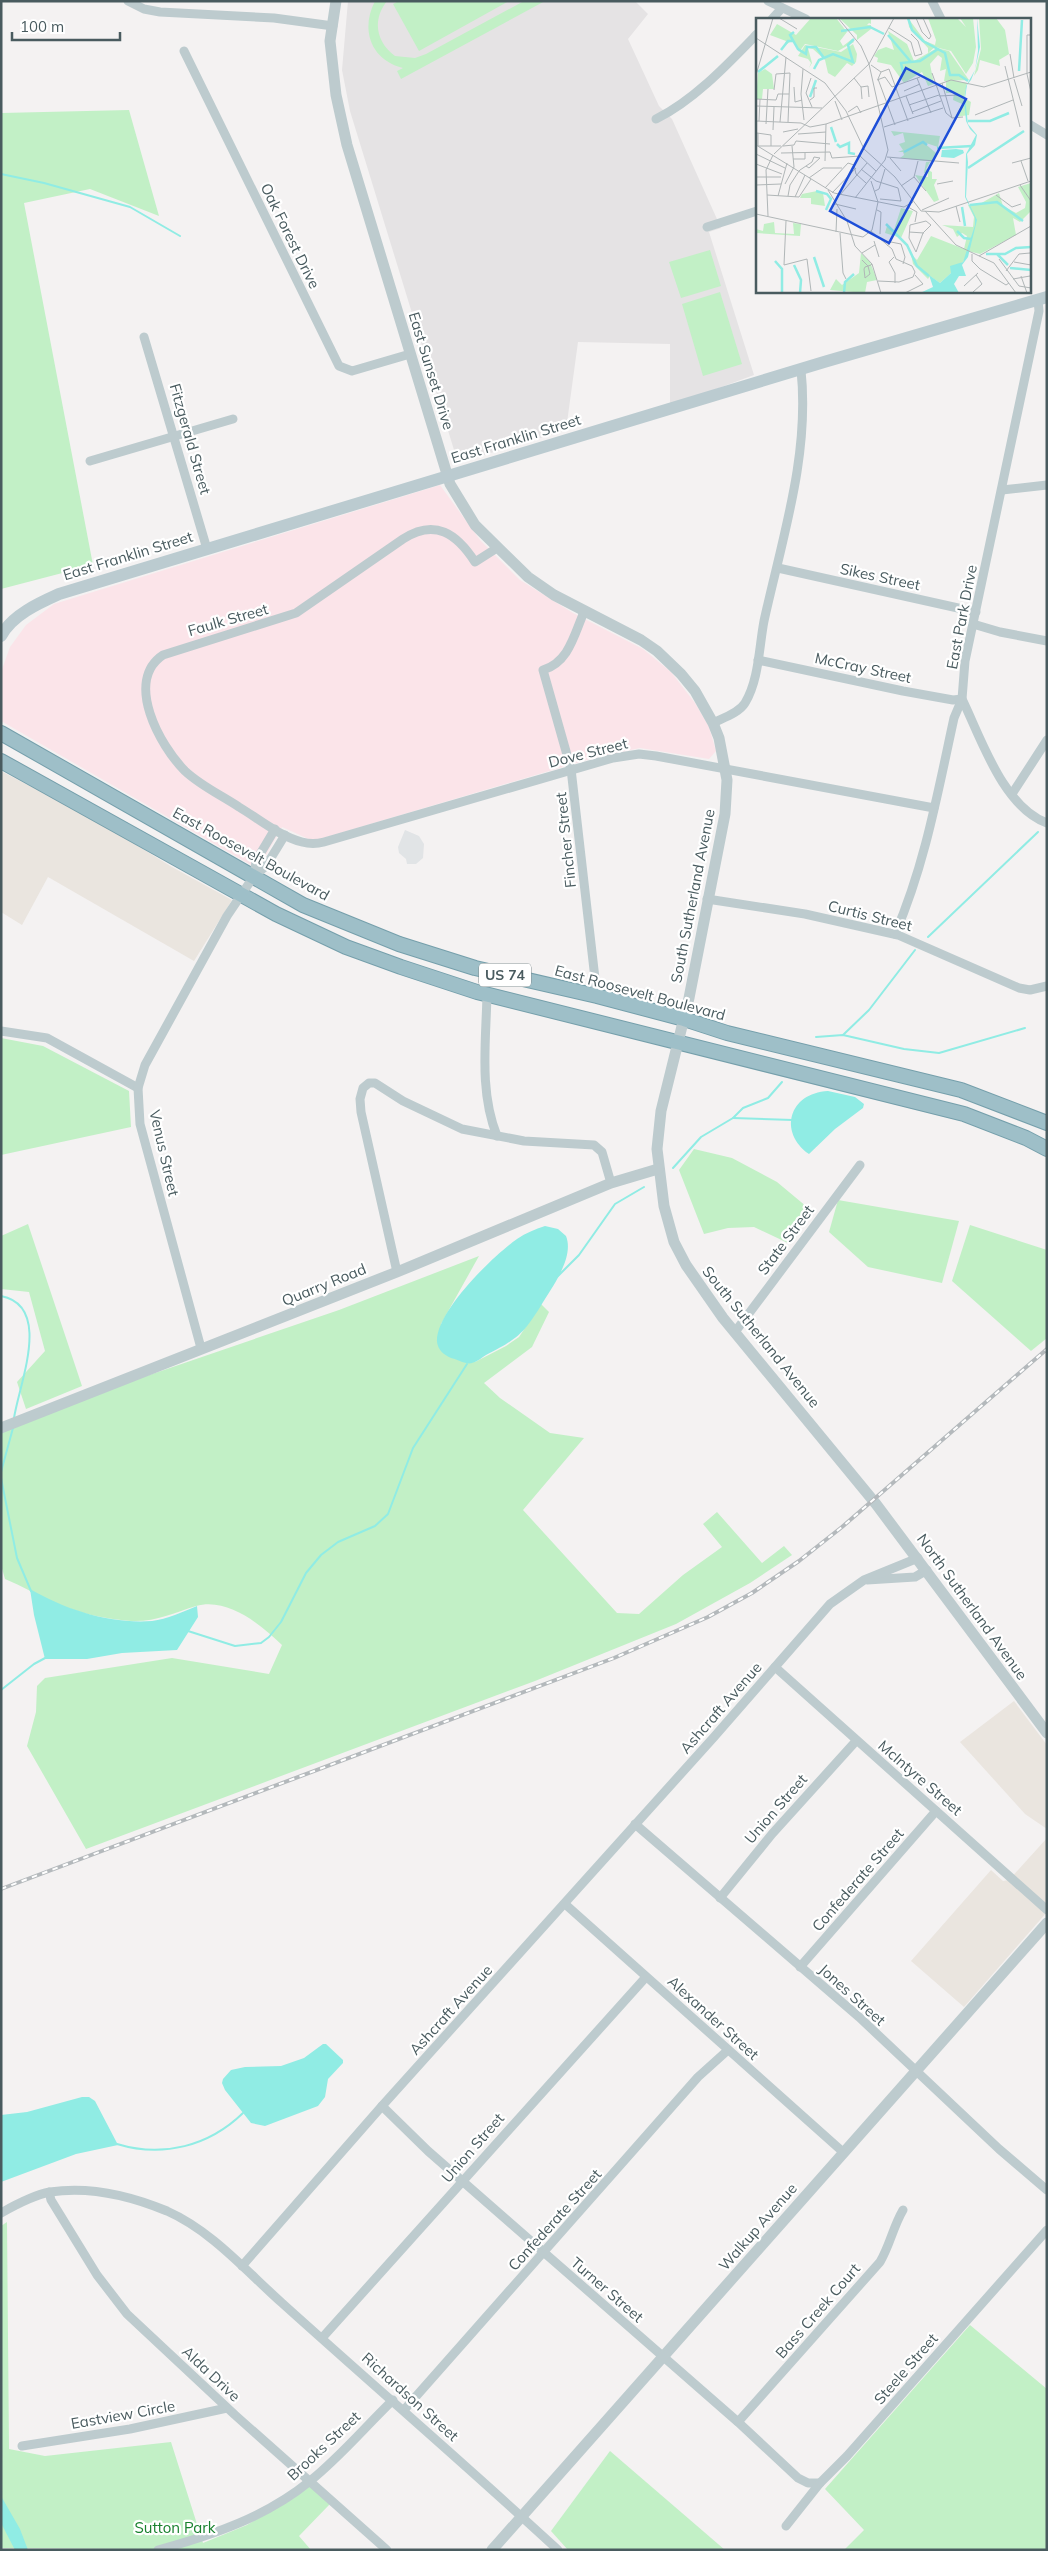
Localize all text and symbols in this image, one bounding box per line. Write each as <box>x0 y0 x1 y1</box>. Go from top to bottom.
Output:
scale bar <box>12 10 120 42</box>
text: 100 m <box>20 17 64 36</box>
inset map <box>756 18 1030 292</box>
street label: Oak Forest Drive <box>257 180 324 292</box>
street label: East Sunset Drive <box>405 310 458 432</box>
street label: Fitzgerald Street <box>166 381 215 496</box>
street label: East Franklin Street <box>449 410 583 467</box>
street label: East Franklin Street <box>61 527 195 584</box>
street label: Sikes Street <box>838 559 922 594</box>
street label: East Park Drive <box>942 563 981 671</box>
street label: Faulk Street <box>186 599 270 640</box>
street label: McCray Street <box>813 648 913 687</box>
street label: Dove Street <box>546 733 630 772</box>
street label: Fincher Street <box>551 791 580 889</box>
street label: East Roosevelt Boulevard <box>170 803 333 905</box>
street label: South Sutherland Avenue <box>666 807 719 984</box>
street label: Curtis Street <box>826 896 914 935</box>
street label: East Roosevelt Boulevard <box>553 961 728 1024</box>
road number: US 74 <box>479 964 531 986</box>
street label: Venus Street <box>145 1108 184 1198</box>
street label: State Street <box>753 1201 818 1278</box>
street label: Quarry Road <box>279 1259 369 1310</box>
street label: South Sutherland Avenue <box>698 1262 824 1411</box>
street label: North Sutherland Avenue <box>913 1530 1032 1683</box>
street label: Ashcraft Avenue <box>676 1658 766 1757</box>
street label: McIntyre Street <box>874 1736 966 1819</box>
street label: Union Street <box>740 1770 811 1847</box>
street label: Confederate Street <box>808 1824 908 1935</box>
street label: Jones Street <box>815 1960 890 2030</box>
street label: Ashcraft Avenue <box>405 1961 496 2059</box>
street label: Alexander Street <box>664 1972 763 2064</box>
street label: Union Street <box>437 2109 508 2186</box>
street label: Confederate Street <box>504 2165 605 2274</box>
street label: Walkup Avenue <box>714 2179 801 2274</box>
street label: Turner Street <box>567 2253 647 2326</box>
street label: Bass Creek Court <box>771 2259 864 2362</box>
street label: Steele Street <box>870 2329 942 2408</box>
street label: Alda Drive <box>178 2342 244 2405</box>
street label: Richardson Street <box>358 2348 463 2445</box>
street label: Eastview Circle <box>69 2396 176 2433</box>
street label: Brooks Street <box>283 2407 364 2484</box>
park label: Sutton Park <box>134 2518 216 2537</box>

